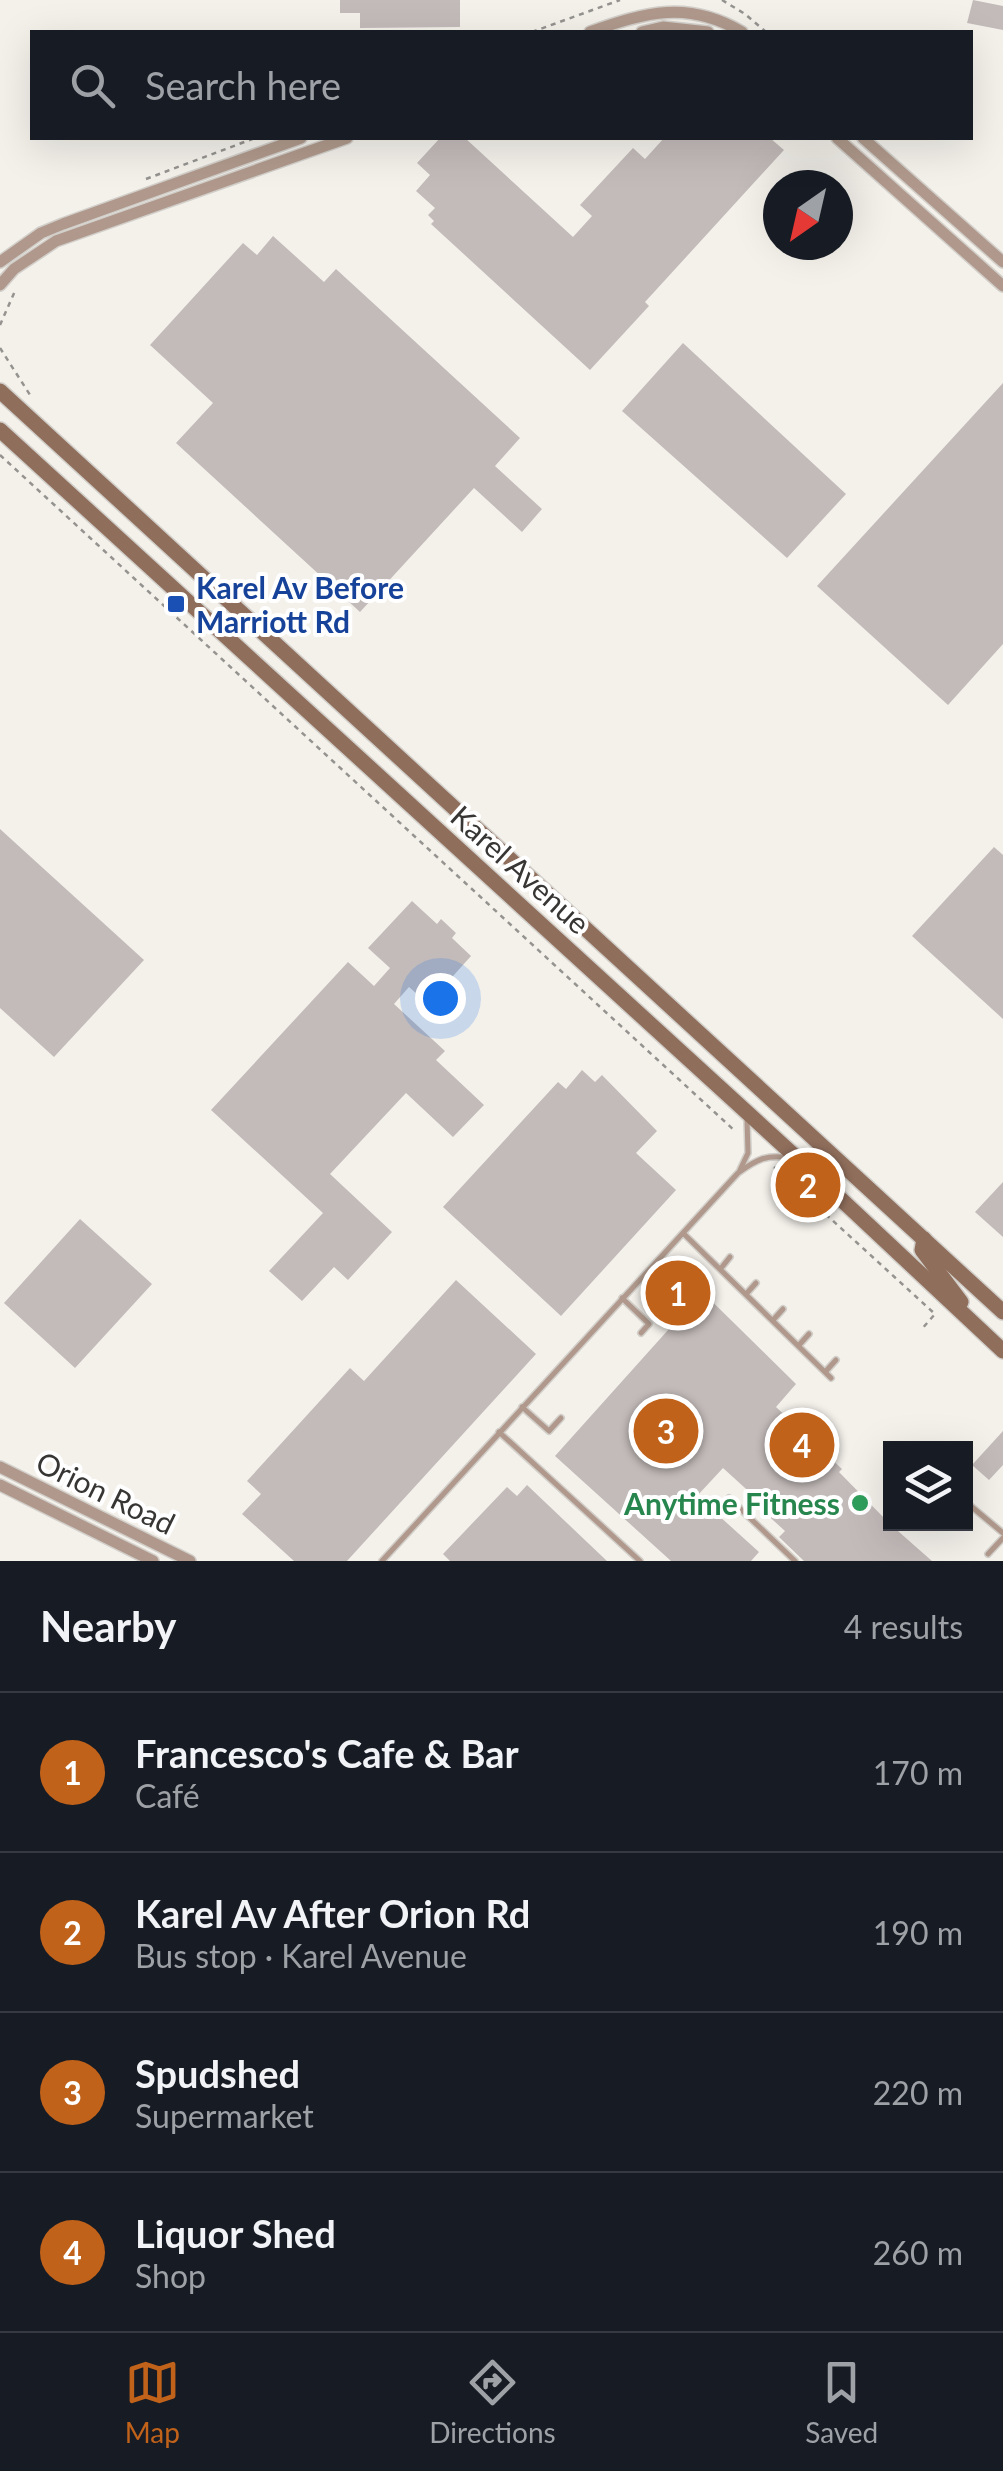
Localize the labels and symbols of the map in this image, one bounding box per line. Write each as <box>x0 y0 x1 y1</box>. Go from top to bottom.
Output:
north arrow <box>763 170 853 260</box>
place label: Karel Av Before Marriott Rd <box>196 569 404 639</box>
marker: Karel Av Before Marriott Rd <box>165 593 187 615</box>
street label: Karel Avenue <box>444 797 598 941</box>
your location <box>415 973 466 1024</box>
pin: 2 <box>776 1148 840 1222</box>
pin: 1 <box>646 1256 710 1330</box>
pin: 3 <box>634 1394 698 1468</box>
pin: 4 <box>770 1408 834 1482</box>
street label: Orion Road <box>31 1443 181 1541</box>
place label: Anytime Fitness <box>623 1485 840 1521</box>
marker: Anytime Fitness <box>849 1492 871 1514</box>

